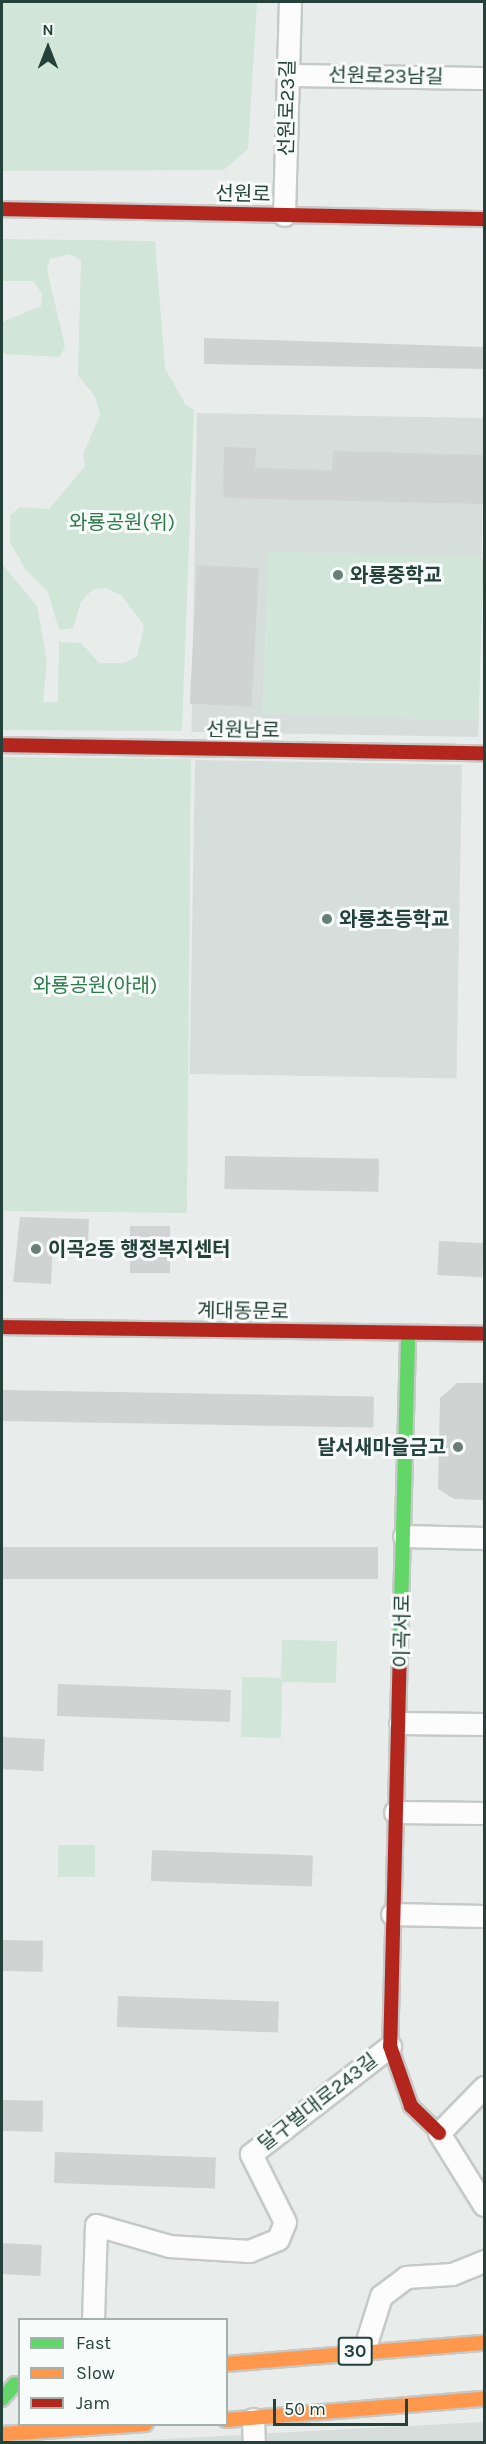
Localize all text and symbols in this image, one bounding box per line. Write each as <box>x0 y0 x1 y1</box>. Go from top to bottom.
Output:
north arrow <box>18 18 78 78</box>
text: N <box>42 20 54 39</box>
street label: 선원로23길 <box>274 59 300 157</box>
street label: 선원로23남길 <box>328 63 444 89</box>
street label: 선원로 <box>215 182 271 206</box>
park label: 와룡공원(위) <box>69 510 175 534</box>
place label: 와룡중학교 <box>350 563 442 587</box>
marker: 와룡중학교 <box>331 568 345 582</box>
street label: 선원남로 <box>206 717 280 743</box>
place label: 와룡초등학교 <box>339 907 449 931</box>
marker: 와룡초등학교 <box>320 912 334 926</box>
park label: 와룡공원(아래) <box>33 973 157 997</box>
place label: 이곡2동 행정복지센터 <box>48 1237 231 1261</box>
marker: 이곡2동 행정복지센터 <box>29 1242 43 1256</box>
street label: 계대동문로 <box>197 1298 289 1324</box>
place label: 달서새마을금고 <box>317 1435 446 1459</box>
marker: 달서새마을금고 <box>451 1440 465 1454</box>
street label: 이곡서로 <box>389 1594 415 1668</box>
street label: 달구벌대로243길 <box>253 2048 383 2156</box>
legend <box>18 2318 228 2426</box>
text: Fast <box>76 2332 111 2354</box>
road number: 30 <box>337 2336 373 2366</box>
text: Slow <box>76 2362 115 2384</box>
scale bar <box>276 2387 411 2425</box>
text: Jam <box>76 2392 110 2414</box>
text: 50 m <box>284 2398 326 2420</box>

